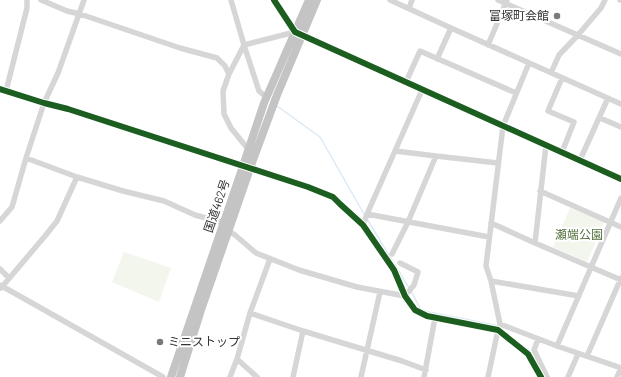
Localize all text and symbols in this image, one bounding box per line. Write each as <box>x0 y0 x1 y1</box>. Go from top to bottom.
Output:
place label: 富塚町会館 <box>489 8 549 22</box>
marker: 富塚町会館 <box>552 11 562 21</box>
street label: 国道462号 <box>200 177 232 234</box>
park label: 瀬端公園 <box>555 227 603 241</box>
place label: ミニストップ <box>168 334 240 348</box>
marker: ミニストップ <box>155 337 165 347</box>

